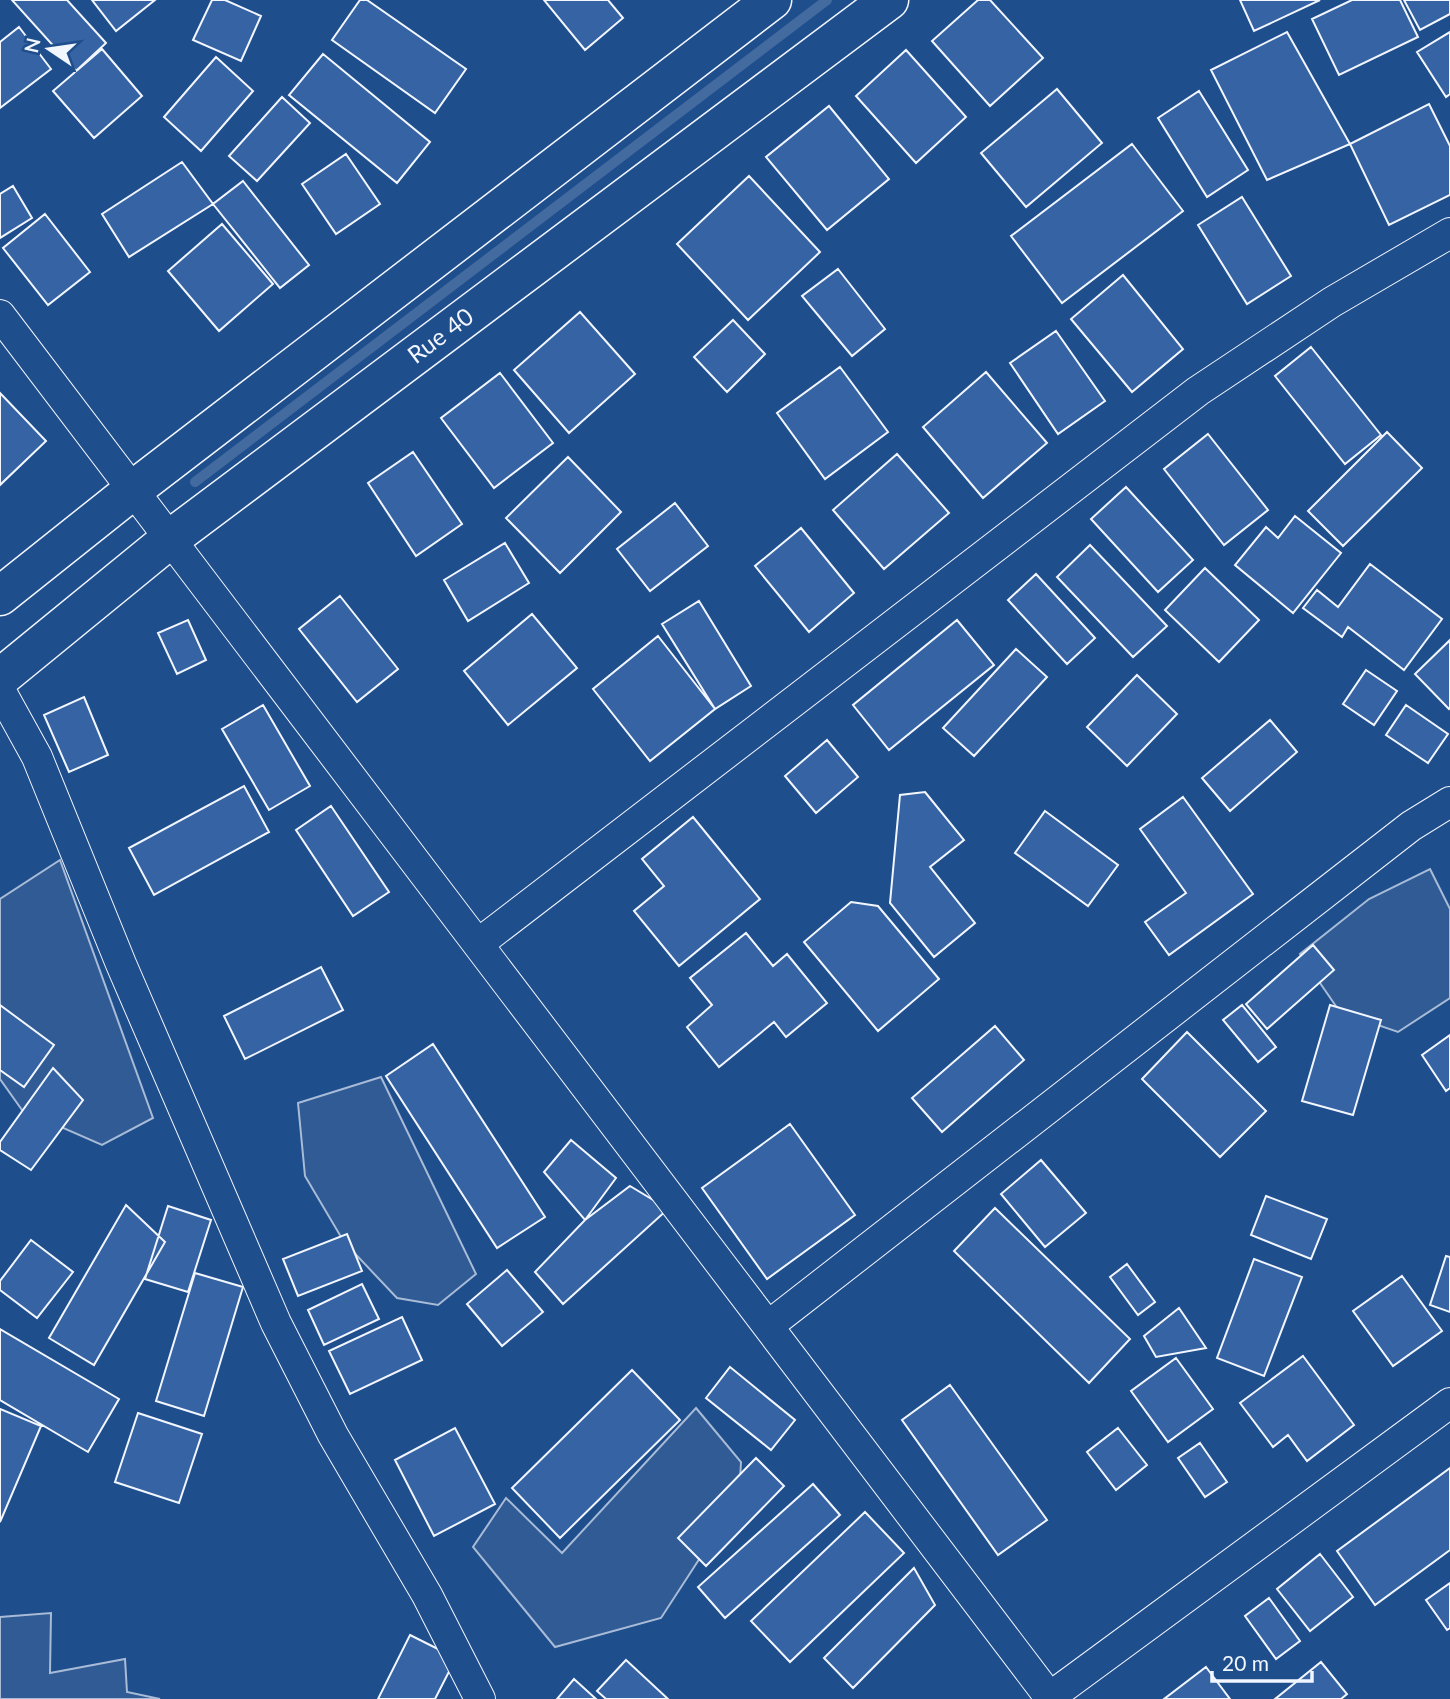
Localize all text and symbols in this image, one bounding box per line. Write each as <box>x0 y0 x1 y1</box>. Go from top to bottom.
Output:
north arrow <box>14 14 84 84</box>
text: N <box>19 35 45 55</box>
street label: Rue 40 <box>401 301 478 369</box>
scale bar <box>1212 1640 1312 1684</box>
text: 20 m <box>1222 1650 1269 1675</box>

